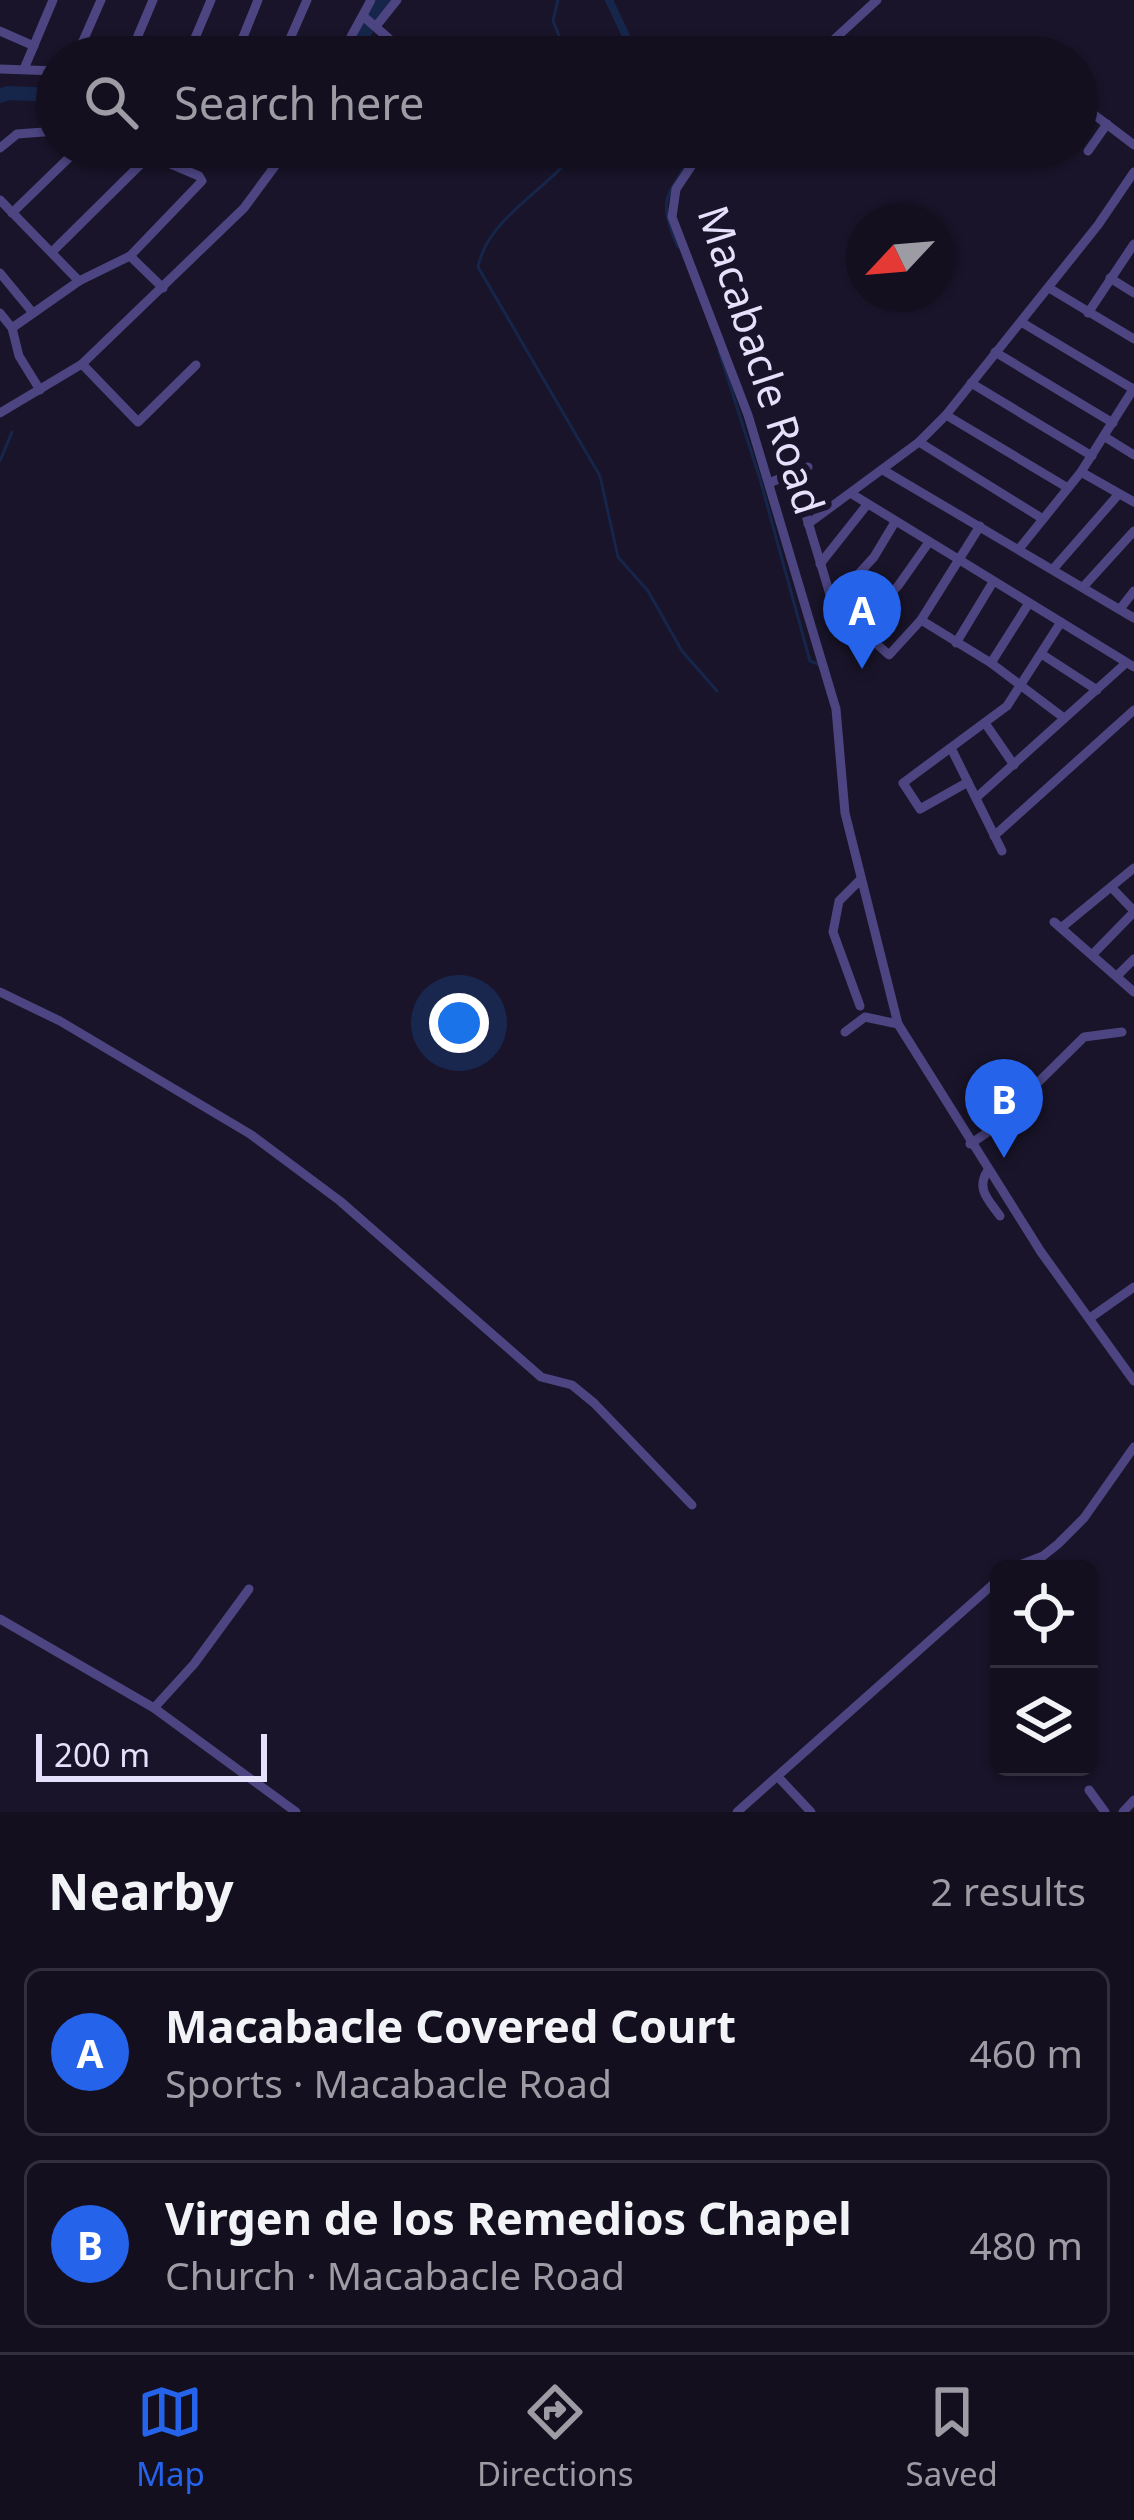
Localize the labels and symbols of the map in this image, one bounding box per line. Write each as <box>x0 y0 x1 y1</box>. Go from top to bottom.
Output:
street label: Macabacle Road <box>686 198 839 521</box>
north arrow <box>846 204 954 312</box>
pin: A <box>823 570 901 669</box>
your location <box>429 993 489 1053</box>
pin: B <box>965 1059 1043 1158</box>
scale bar <box>36 1728 267 1781</box>

